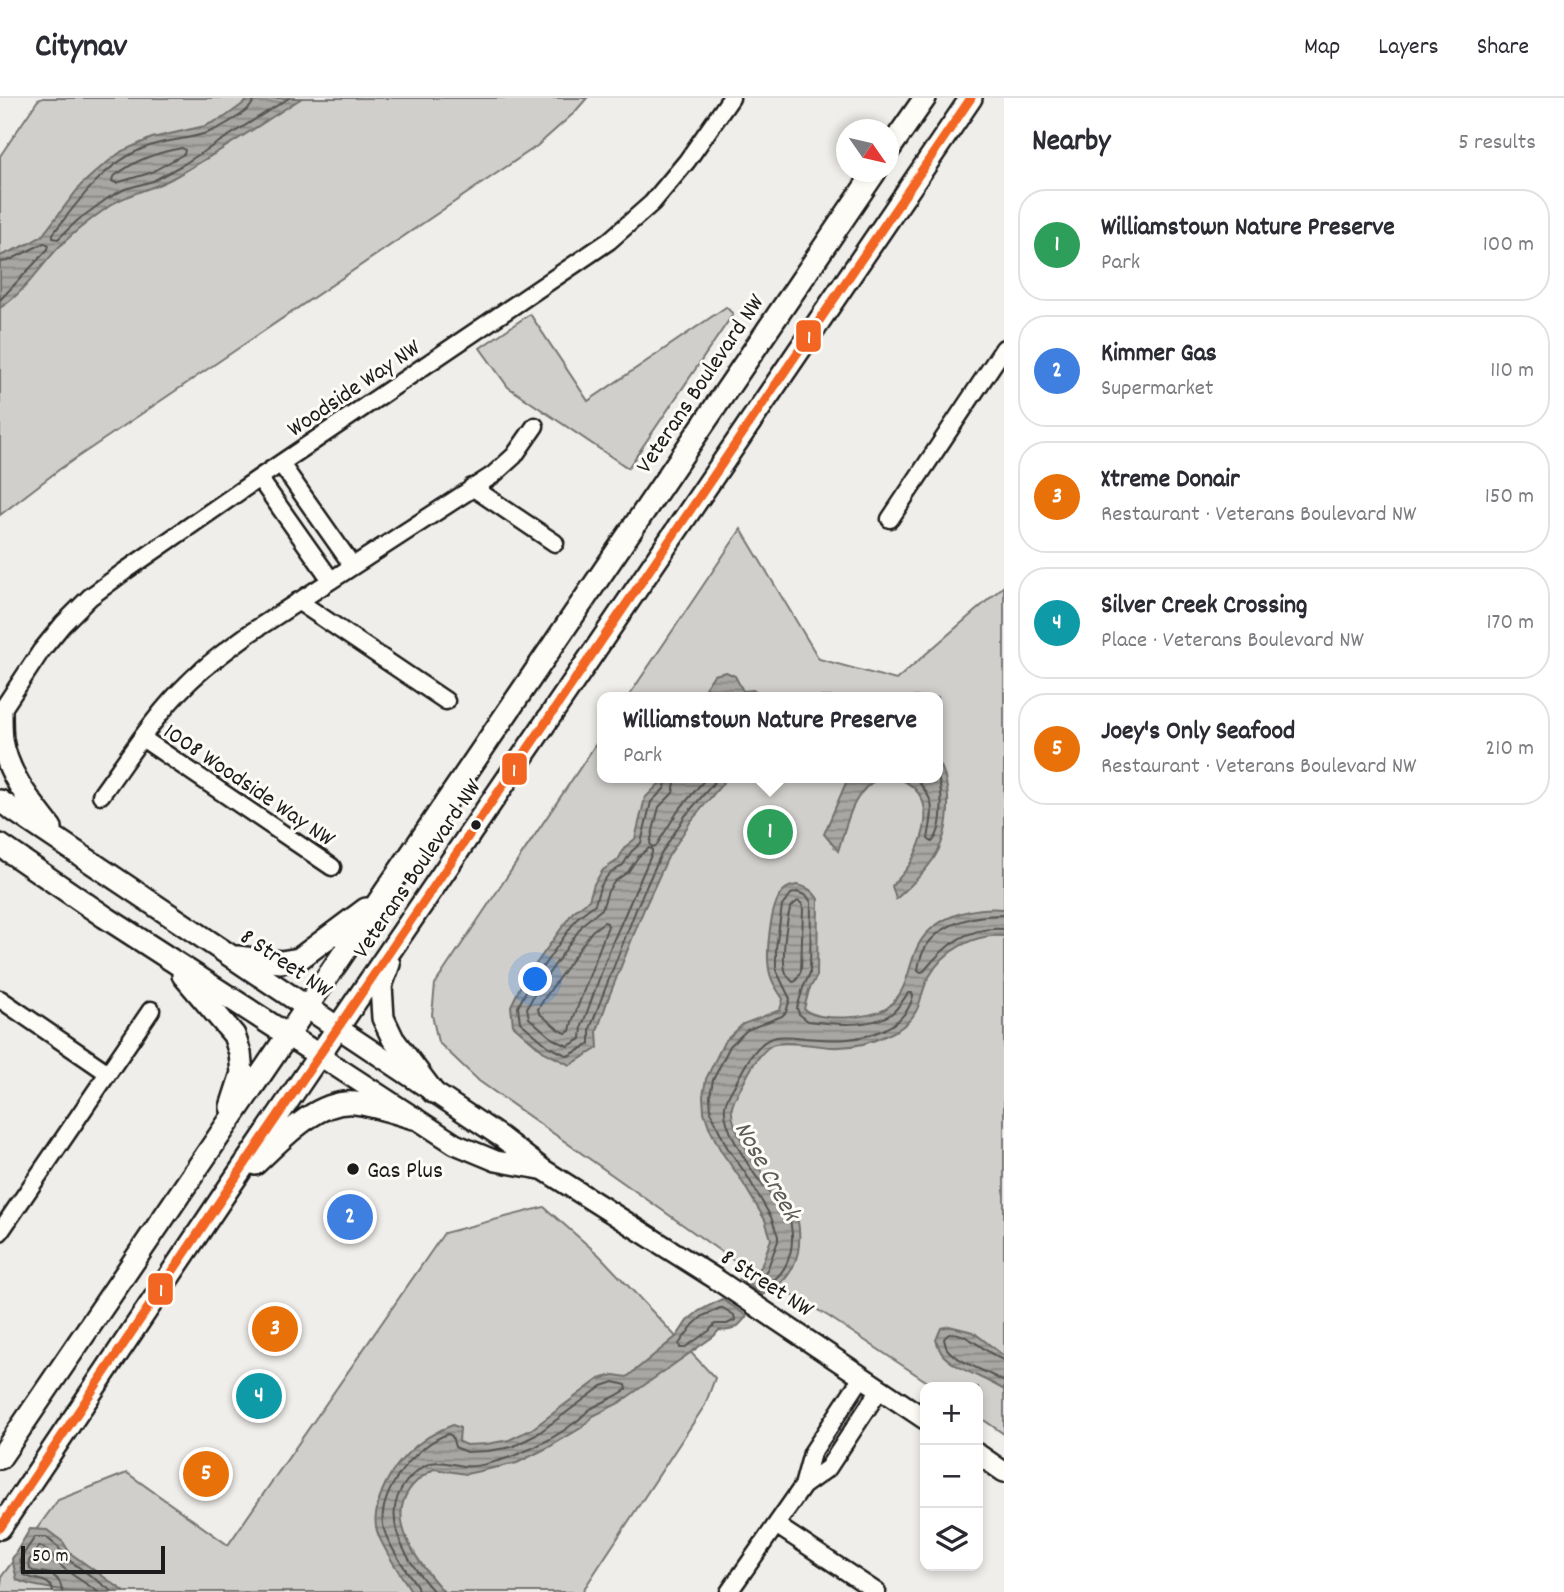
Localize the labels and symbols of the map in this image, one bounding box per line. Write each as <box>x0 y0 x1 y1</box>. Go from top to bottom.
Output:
north arrow <box>836 119 899 182</box>
street label: Veterans Boulevard NW <box>629 288 774 481</box>
line badge: 1 <box>795 319 822 353</box>
text: 1 <box>807 326 811 353</box>
street label: Woodside Way NW <box>281 332 428 447</box>
street label: 1008 Woodside Way NW <box>156 716 341 857</box>
line badge: 1 <box>501 752 528 786</box>
text: 1 <box>512 759 516 786</box>
street label: Veterans Boulevard NW <box>346 773 491 966</box>
pin: 1 <box>747 806 793 858</box>
unlabelled marker <box>469 818 483 832</box>
street label: 8 Street NW <box>232 921 338 1008</box>
your location <box>518 962 552 996</box>
water label: Nose Creek <box>723 1115 810 1230</box>
place label: Gas Plus <box>367 1155 443 1189</box>
marker: Gas Plus <box>345 1161 361 1177</box>
pin: 2 <box>327 1191 373 1243</box>
street label: 8 Street NW <box>713 1242 820 1327</box>
line badge: 1 <box>147 1272 174 1306</box>
text: 1 <box>159 1279 163 1306</box>
pin: 3 <box>252 1303 298 1355</box>
pin: 4 <box>236 1370 282 1422</box>
pin: 5 <box>183 1448 229 1500</box>
scale bar <box>21 1543 164 1575</box>

